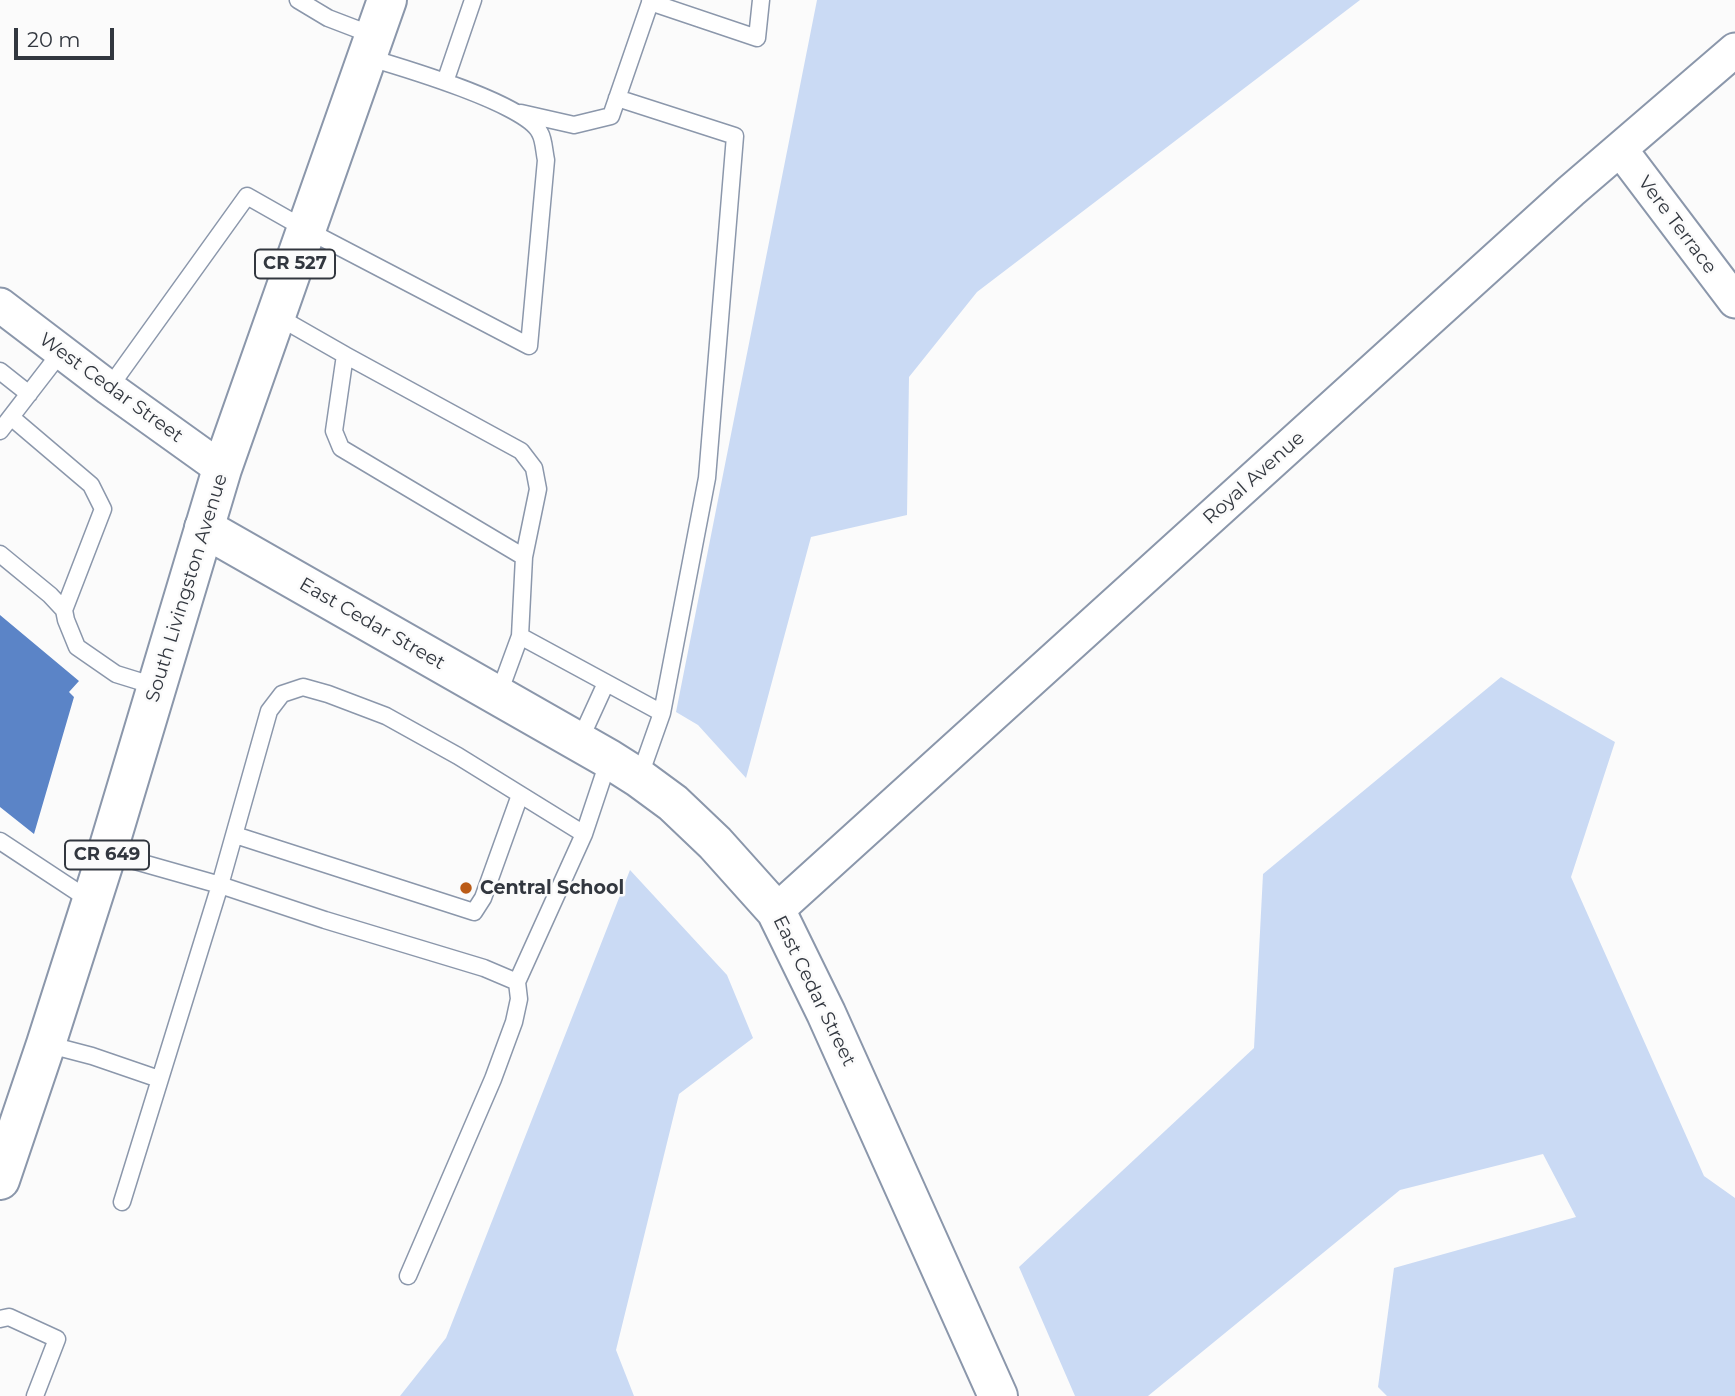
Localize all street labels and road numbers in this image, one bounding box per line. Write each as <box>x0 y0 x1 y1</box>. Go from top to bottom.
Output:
street label: Vere Terrace <box>1633 172 1721 278</box>
road number: CR 527 <box>255 250 335 278</box>
street label: West Cedar Street <box>35 328 187 448</box>
street label: Royal Avenue <box>1199 427 1309 529</box>
street label: South Livingston Avenue <box>141 471 233 705</box>
street label: East Cedar Street <box>295 573 449 675</box>
road number: CR 649 <box>65 840 149 870</box>
street label: East Cedar Street <box>768 912 860 1070</box>

